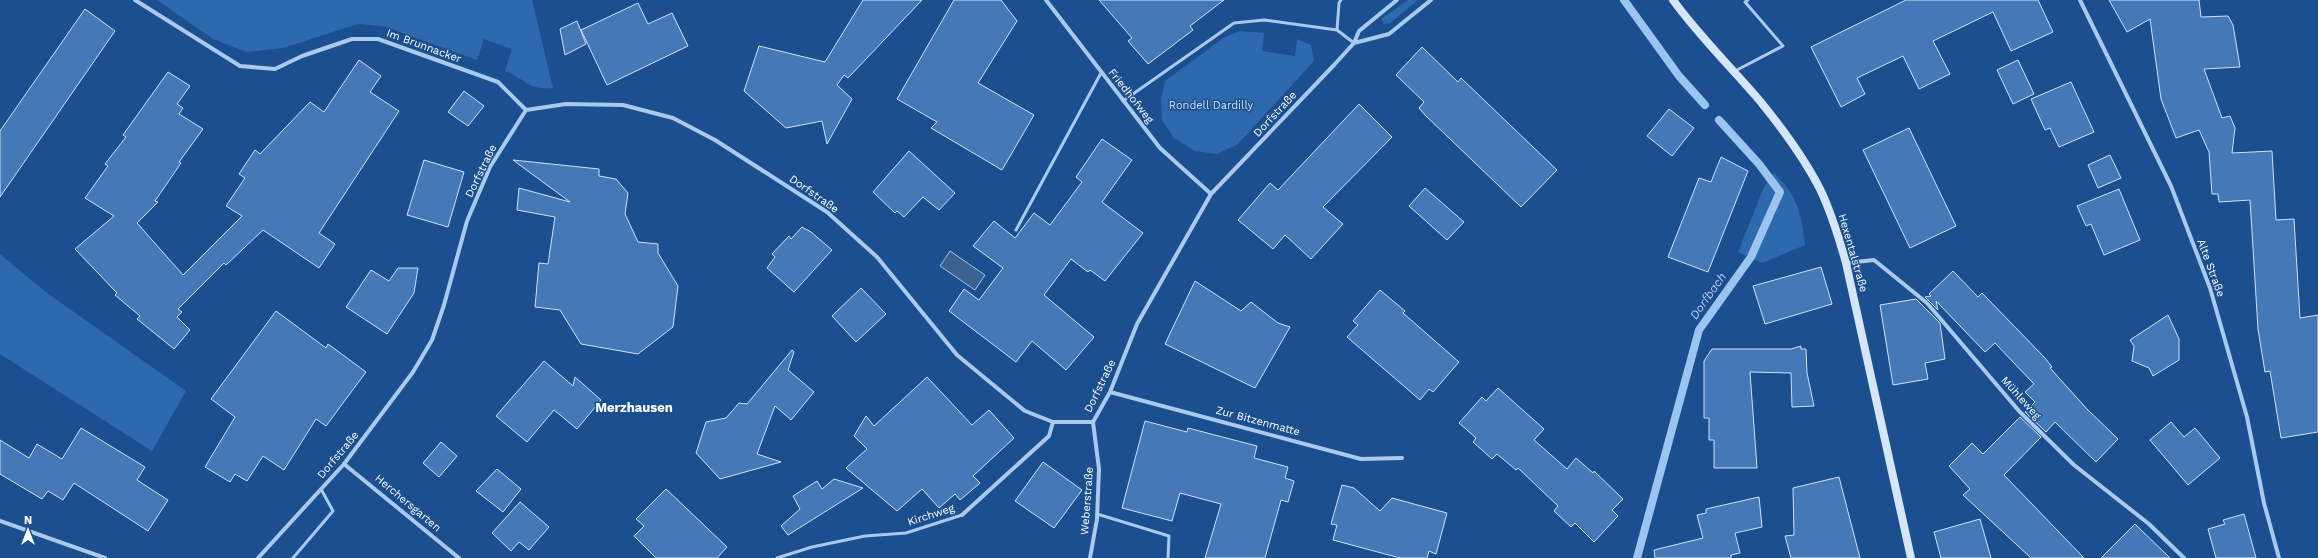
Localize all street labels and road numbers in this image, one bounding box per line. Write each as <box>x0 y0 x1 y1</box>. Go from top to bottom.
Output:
street label: Im Brunnacker <box>385 26 464 66</box>
street label: Friedhofweg <box>1106 66 1156 126</box>
street label: Dorfstraße <box>1251 89 1299 139</box>
street label: Dorfstraße <box>463 142 499 200</box>
street label: Dorfstraße <box>787 172 841 216</box>
street label: Hexentalstraße <box>1836 212 1870 294</box>
street label: Alte Straße <box>2195 237 2227 299</box>
street label: Dorfstraße <box>1082 357 1118 415</box>
street label: Mühleweg <box>1998 374 2044 422</box>
street label: Zur Bitzenmatte <box>1215 404 1301 438</box>
street label: Dorfstraße <box>315 429 361 481</box>
street label: Weberstraße <box>1078 467 1096 535</box>
street label: Herchersgarten <box>372 472 444 534</box>
street label: Kirchweg <box>906 501 956 529</box>

